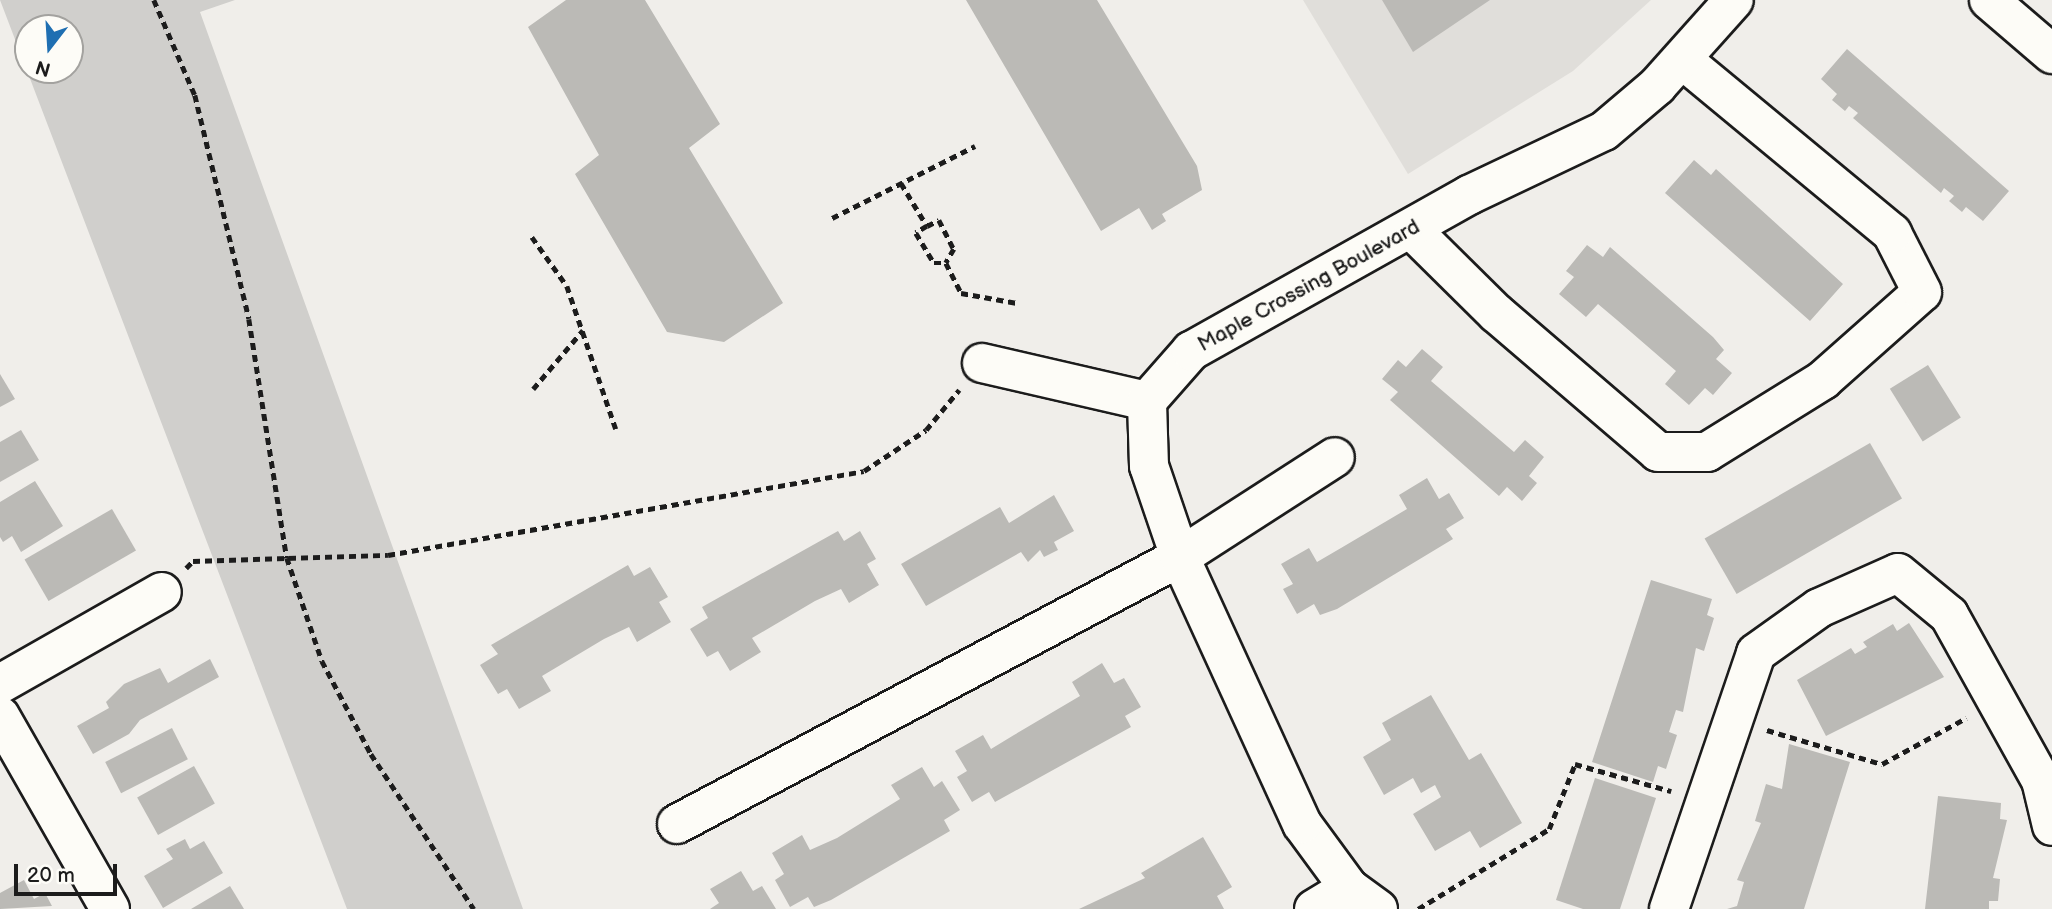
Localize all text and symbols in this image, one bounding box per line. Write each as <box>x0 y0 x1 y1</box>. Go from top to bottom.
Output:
north arrow <box>14 14 84 84</box>
text: N <box>33 55 53 81</box>
street label: Maple Crossing Boulevard <box>1194 214 1424 358</box>
scale bar <box>18 850 121 894</box>
text: 20 m <box>27 863 75 888</box>

